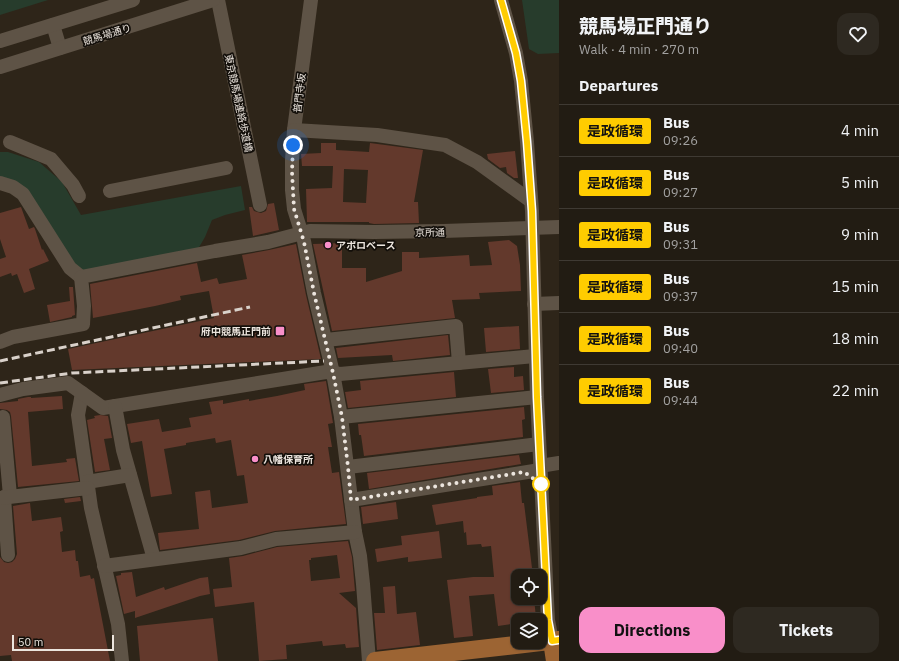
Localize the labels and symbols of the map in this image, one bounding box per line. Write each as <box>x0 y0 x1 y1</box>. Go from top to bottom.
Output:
street label: 競馬場通り <box>81 21 133 48</box>
street label: 東京競馬場連絡歩道橋 <box>222 53 255 153</box>
street label: 普門寺坂 <box>291 72 308 114</box>
your location <box>283 135 303 155</box>
street label: 京所通 <box>415 226 445 239</box>
place label: アポロベース <box>336 239 396 252</box>
marker: アポロベース <box>323 240 333 250</box>
place label: 府中競馬正門前 <box>201 325 271 338</box>
marker: 府中競馬正門前 <box>274 325 286 337</box>
place label: 八幡保育所 <box>263 453 313 466</box>
marker: 八幡保育所 <box>250 454 260 464</box>
unlabelled marker <box>532 475 550 493</box>
scale bar <box>12 633 114 652</box>

